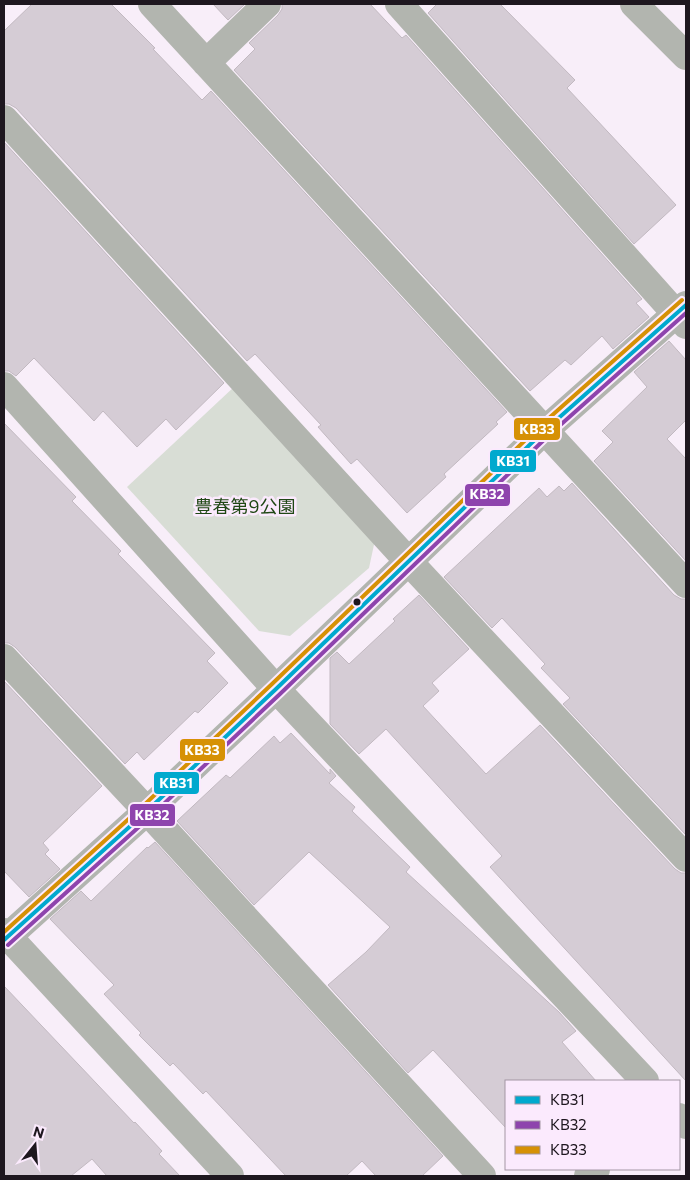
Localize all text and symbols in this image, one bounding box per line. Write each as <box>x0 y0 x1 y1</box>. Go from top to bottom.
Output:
line badge: KB33 <box>513 417 561 441</box>
text: KB33 <box>519 420 555 437</box>
line badge: KB31 <box>489 449 537 473</box>
text: KB31 <box>496 452 530 469</box>
line badge: KB32 <box>464 483 511 507</box>
text: KB32 <box>469 485 505 502</box>
park label: 豊春第9公園 <box>195 495 295 517</box>
unlabelled marker <box>352 597 362 607</box>
line badge: KB33 <box>179 738 226 762</box>
text: KB33 <box>184 741 220 758</box>
line badge: KB31 <box>153 771 200 795</box>
text: KB31 <box>159 774 193 791</box>
line badge: KB32 <box>129 803 176 827</box>
text: KB32 <box>134 806 170 823</box>
legend <box>505 1080 680 1170</box>
text: KB31 <box>550 1090 585 1108</box>
text: KB32 <box>550 1115 587 1133</box>
north arrow <box>10 1120 60 1170</box>
text: N <box>31 1122 46 1142</box>
text: KB33 <box>550 1140 587 1158</box>

